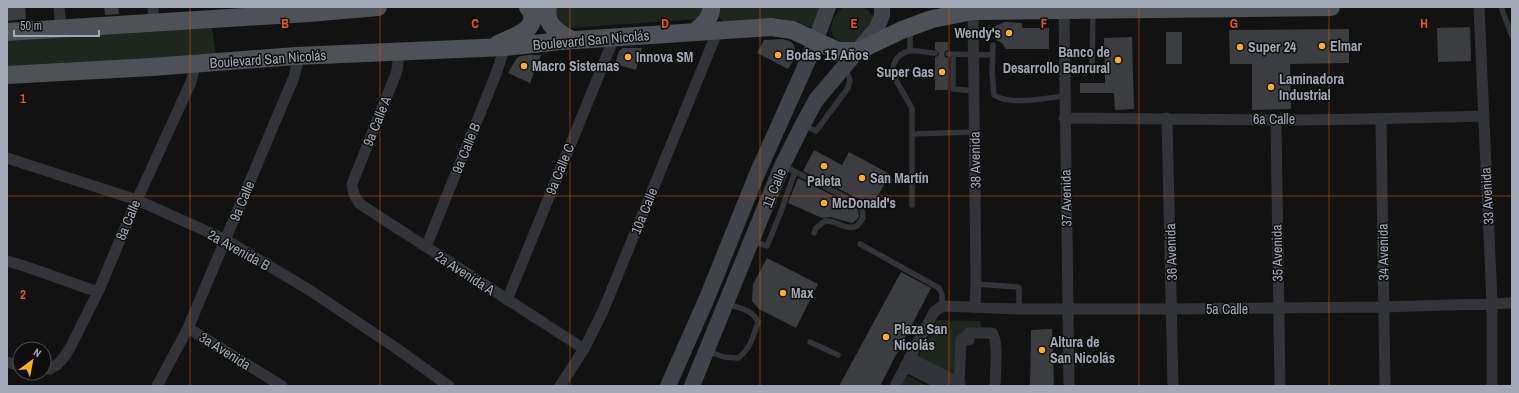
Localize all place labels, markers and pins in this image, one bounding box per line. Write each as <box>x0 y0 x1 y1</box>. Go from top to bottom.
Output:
place label: Wendy's <box>954 24 1001 42</box>
marker: Wendy's <box>1004 28 1014 38</box>
place label: Elmar <box>1330 37 1362 55</box>
place label: Super 24 <box>1248 38 1297 56</box>
marker: Elmar <box>1317 41 1327 51</box>
marker: Super 24 <box>1235 42 1245 52</box>
place label: Banco de Desarrollo Banrural <box>1003 43 1110 77</box>
place label: Bodas 15 Años <box>786 46 869 64</box>
place label: Innova SM <box>636 48 693 66</box>
marker: Bodas 15 Años <box>773 50 783 60</box>
marker: Innova SM <box>623 52 633 62</box>
marker: Banco de Desarrollo Banrural <box>1113 55 1123 65</box>
place label: Macro Sistemas <box>532 57 619 75</box>
marker: Macro Sistemas <box>519 61 529 71</box>
place label: Super Gas <box>877 63 934 81</box>
marker: Super Gas <box>937 67 947 77</box>
place label: Laminadora Industrial <box>1279 70 1345 104</box>
marker: Laminadora Industrial <box>1266 82 1276 92</box>
marker: Paleta <box>819 161 829 171</box>
place label: San Martín <box>870 169 929 187</box>
place label: Paleta <box>807 172 842 190</box>
marker: San Martín <box>857 173 867 183</box>
place label: McDonald's <box>832 194 896 212</box>
marker: McDonald's <box>819 198 829 208</box>
place label: Max <box>791 284 814 302</box>
marker: Max <box>778 288 788 298</box>
place label: Plaza San Nicolás <box>894 320 948 354</box>
marker: Plaza San Nicolás <box>881 332 891 342</box>
place label: Altura de San Nicolás <box>1050 333 1115 367</box>
marker: Altura de San Nicolás <box>1037 345 1047 355</box>

